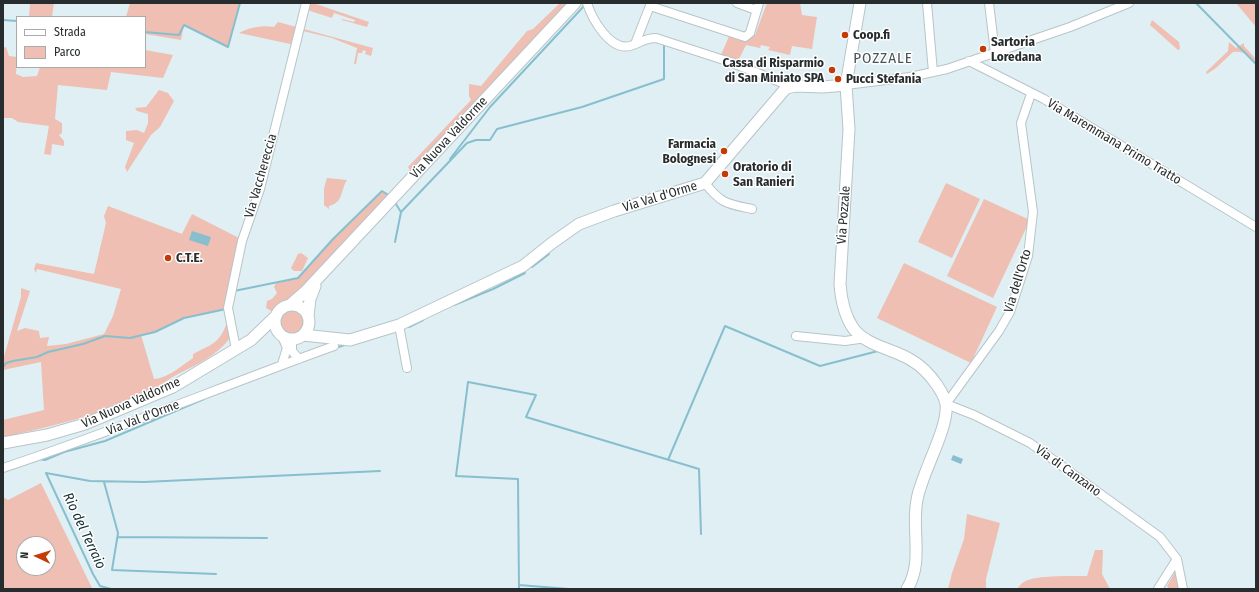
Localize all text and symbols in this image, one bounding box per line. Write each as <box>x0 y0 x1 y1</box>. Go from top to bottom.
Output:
legend <box>16 16 146 68</box>
text: Strada <box>54 25 86 39</box>
place label: Coop.fi <box>853 27 890 43</box>
marker: Coop.fi <box>840 30 850 40</box>
place label: Sartoria Loredana <box>991 34 1042 65</box>
marker: Sartoria Loredana <box>978 44 988 54</box>
text: Parco <box>54 45 81 59</box>
district label: POZZALE <box>853 50 913 68</box>
place label: Cassa di Risparmio di San Miniato SPA <box>723 55 824 86</box>
marker: Cassa di Risparmio di San Miniato SPA <box>827 65 837 75</box>
place label: Pucci Stefania <box>846 71 921 87</box>
marker: Pucci Stefania <box>833 74 843 84</box>
street label: Via Nuova Valdorme <box>407 94 491 182</box>
street label: Via Maremmana Primo Tratto <box>1044 96 1184 188</box>
street label: Via Vacchereccia <box>242 132 280 220</box>
place label: Farmacia Bolognesi <box>662 136 716 167</box>
marker: Farmacia Bolognesi <box>719 146 729 156</box>
place label: Oratorio di San Ranieri <box>733 159 794 190</box>
marker: Oratorio di San Ranieri <box>720 169 730 179</box>
street label: Via Val d'Orme <box>621 178 699 216</box>
street label: Via Pozzale <box>834 185 854 245</box>
street label: Via dell'Orto <box>1001 247 1035 315</box>
place label: C.T.E. <box>176 250 203 266</box>
marker: C.T.E. <box>163 253 173 263</box>
street label: Via Nuova Valdorme <box>79 374 183 432</box>
street label: Via Val d'Orme <box>104 397 182 439</box>
street label: Via di Canzano <box>1032 442 1104 500</box>
water label: Rio del Terraio <box>59 490 109 572</box>
north arrow <box>16 536 56 576</box>
text: N <box>18 551 31 559</box>

